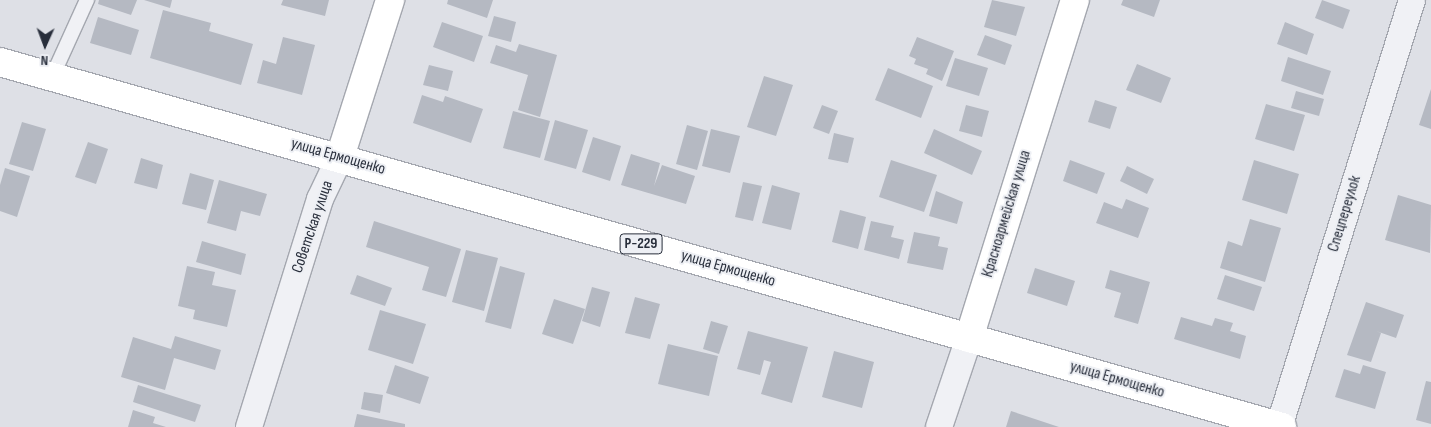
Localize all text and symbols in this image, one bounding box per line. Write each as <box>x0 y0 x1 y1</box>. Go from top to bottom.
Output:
north arrow <box>20 20 70 70</box>
text: N <box>40 52 49 69</box>
street label: улица Ермощенко <box>289 134 387 180</box>
street label: Красноармейская улица <box>979 148 1035 280</box>
street label: Спецпереулок <box>1324 174 1366 254</box>
street label: Советская улица <box>288 178 338 276</box>
road number: Р-229 <box>618 232 664 256</box>
street label: улица Ермощенко <box>679 246 777 292</box>
street label: улица Ермощенко <box>1068 357 1166 403</box>

